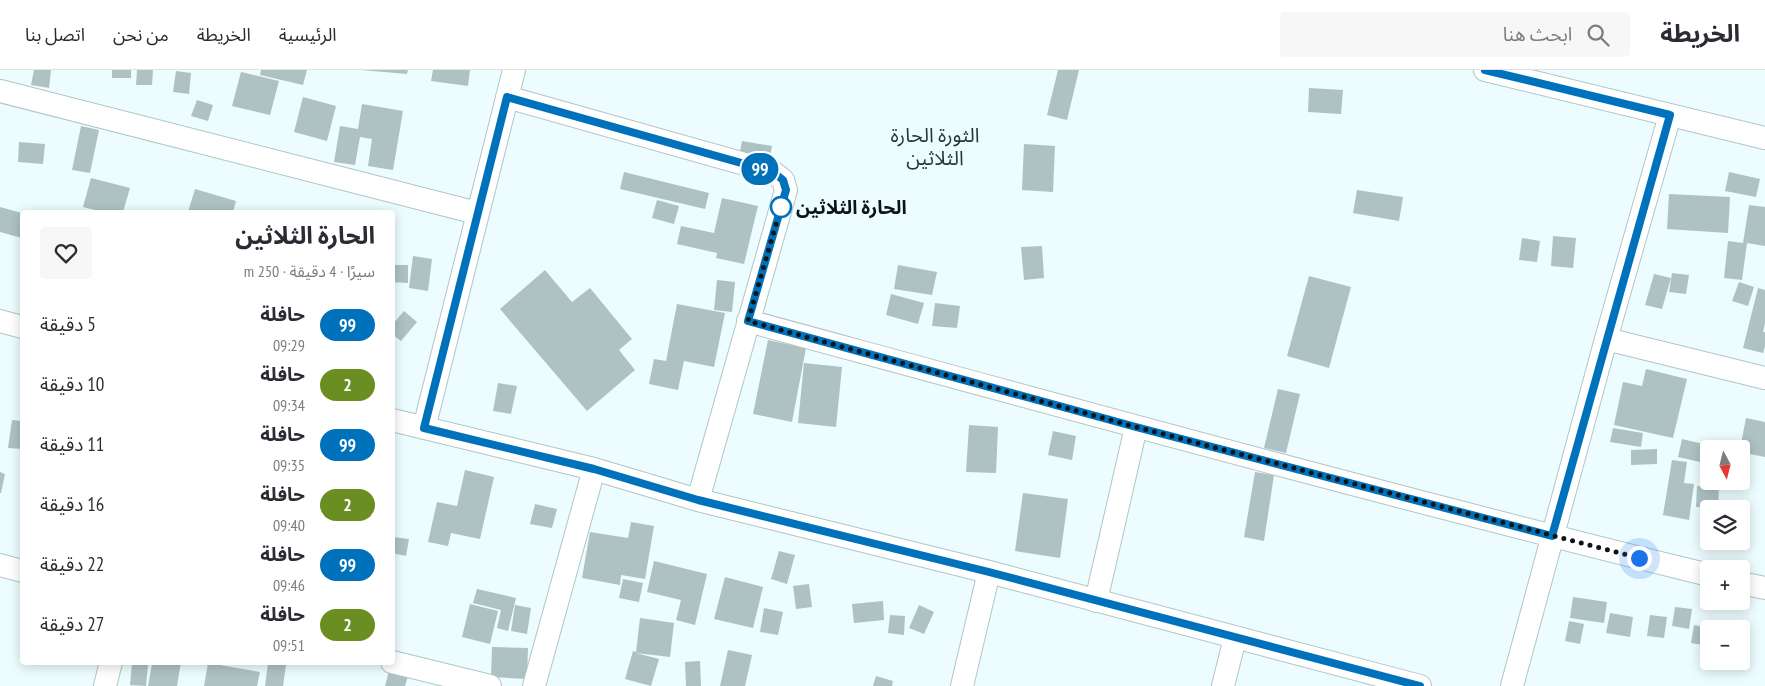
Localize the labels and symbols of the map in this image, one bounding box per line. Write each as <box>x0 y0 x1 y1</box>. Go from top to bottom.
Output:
district label: الثورة الحارة الثلاثين <box>891 122 979 171</box>
line badge: 99 <box>738 153 782 185</box>
place label: الحارة الثلاثين <box>796 195 907 219</box>
marker: الحارة الثلاثين <box>770 196 792 218</box>
north arrow <box>1700 440 1750 490</box>
your location <box>1627 546 1652 571</box>

